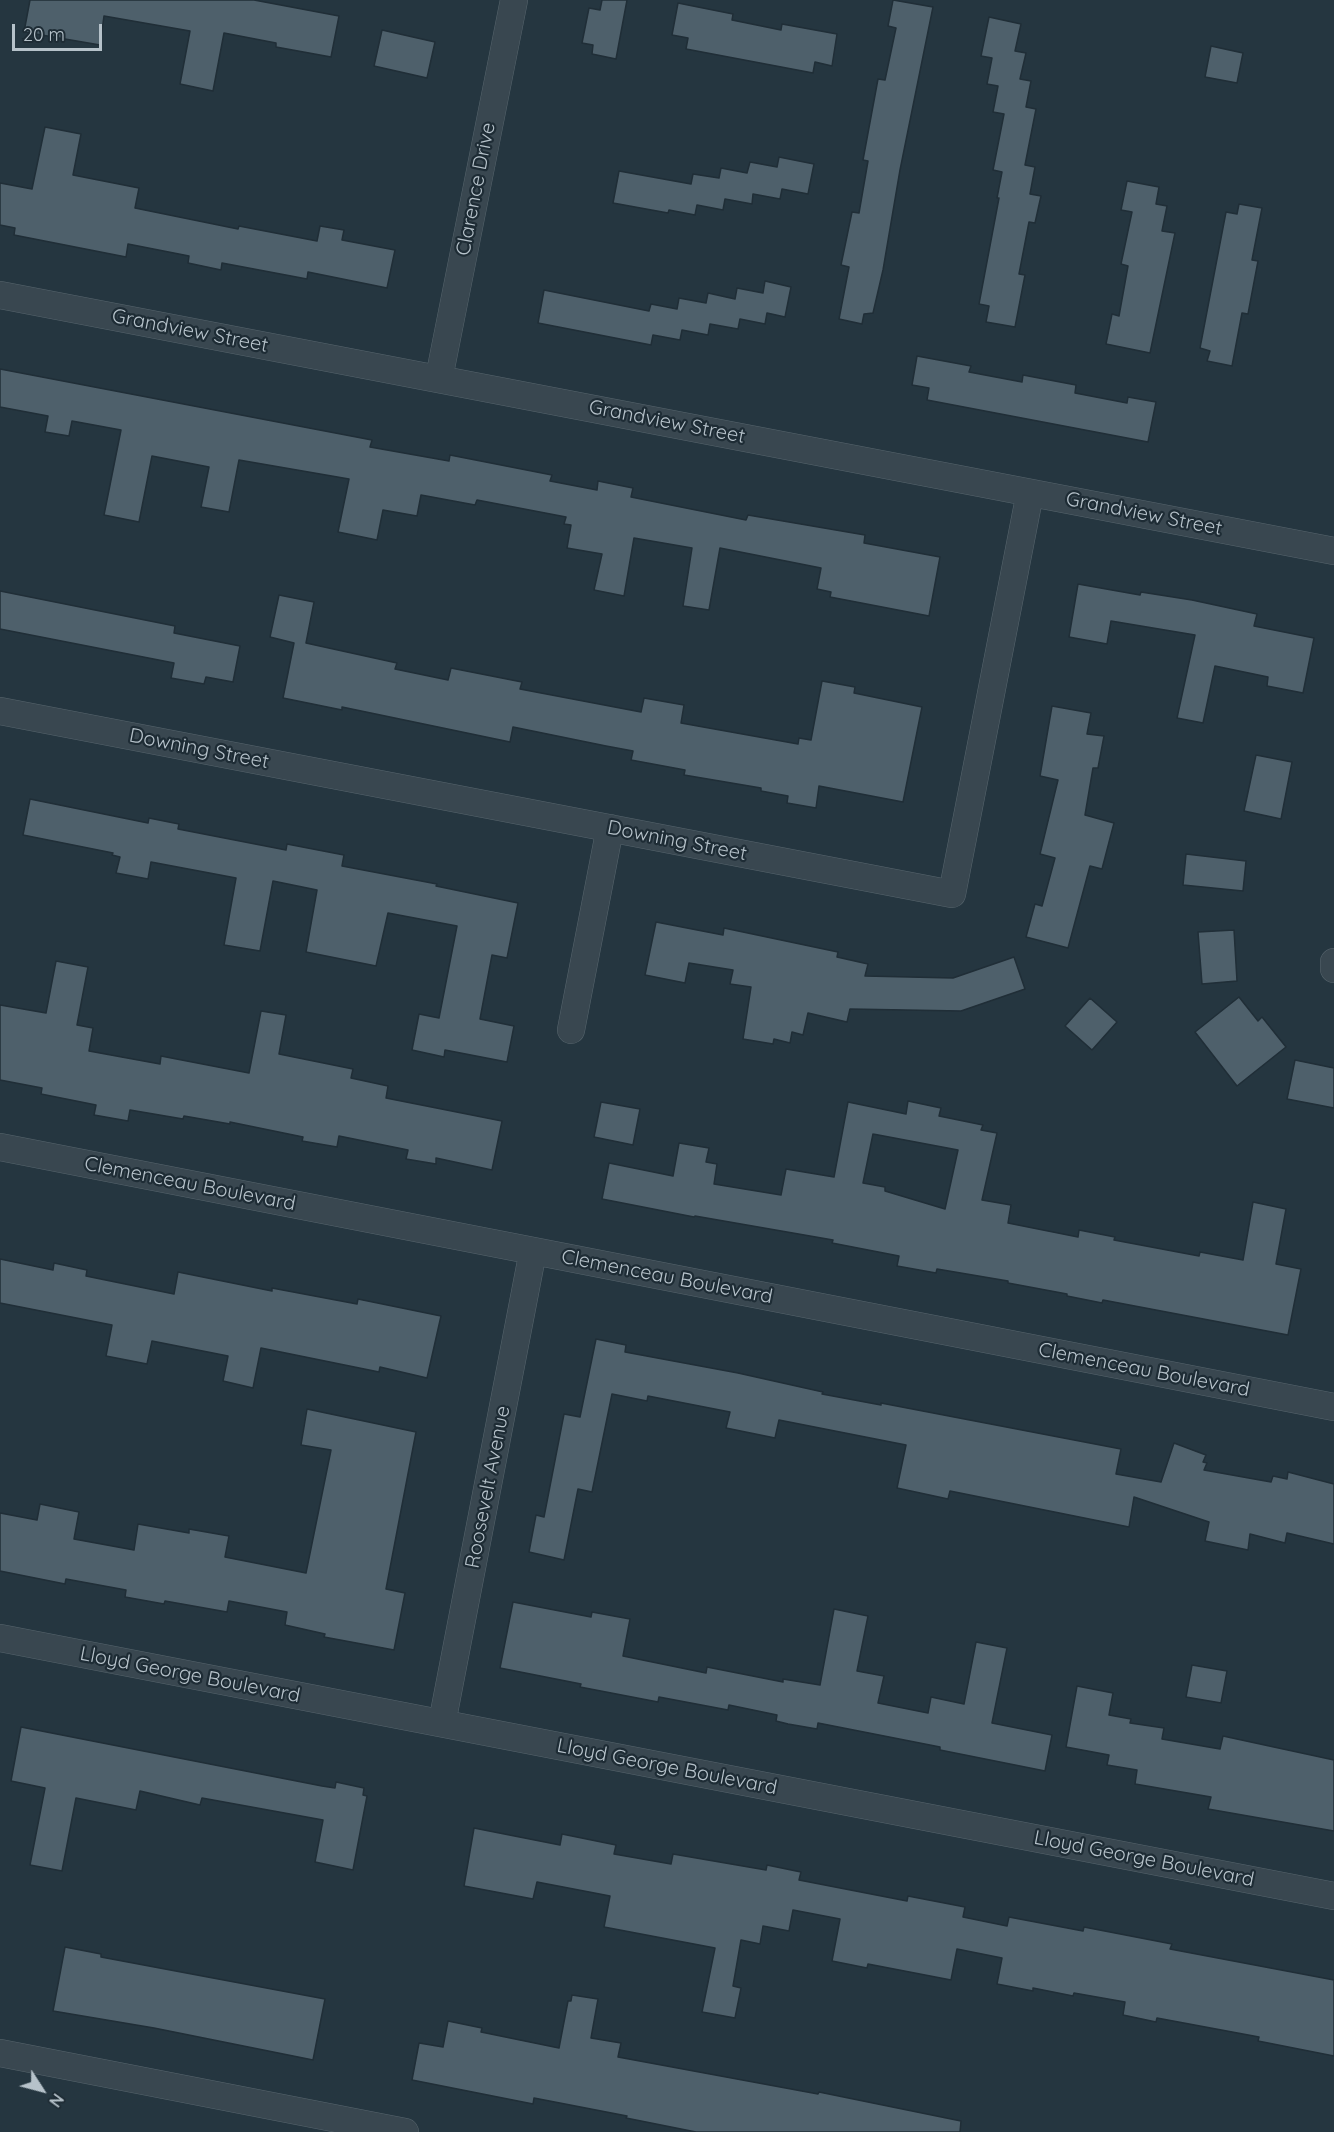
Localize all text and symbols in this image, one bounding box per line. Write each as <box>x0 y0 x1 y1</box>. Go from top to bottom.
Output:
scale bar <box>15 12 105 50</box>
text: 20 m <box>23 23 65 46</box>
street label: Clarence Drive <box>451 120 501 258</box>
street label: Grandview Street <box>110 304 270 358</box>
street label: Grandview Street <box>587 395 747 449</box>
street label: Grandview Street <box>1064 487 1224 541</box>
street label: Downing Street <box>127 724 271 774</box>
street label: Downing Street <box>605 816 749 866</box>
street label: Clemenceau Boulevard <box>82 1152 298 1216</box>
street label: Clemenceau Boulevard <box>559 1245 775 1309</box>
street label: Clemenceau Boulevard <box>1036 1338 1252 1402</box>
street label: Roosevelt Avenue <box>460 1404 516 1570</box>
street label: Lloyd George Boulevard <box>78 1642 302 1708</box>
street label: Lloyd George Boulevard <box>555 1734 779 1800</box>
street label: Lloyd George Boulevard <box>1032 1826 1256 1892</box>
north arrow <box>12 2060 72 2120</box>
text: N <box>45 2090 68 2111</box>

